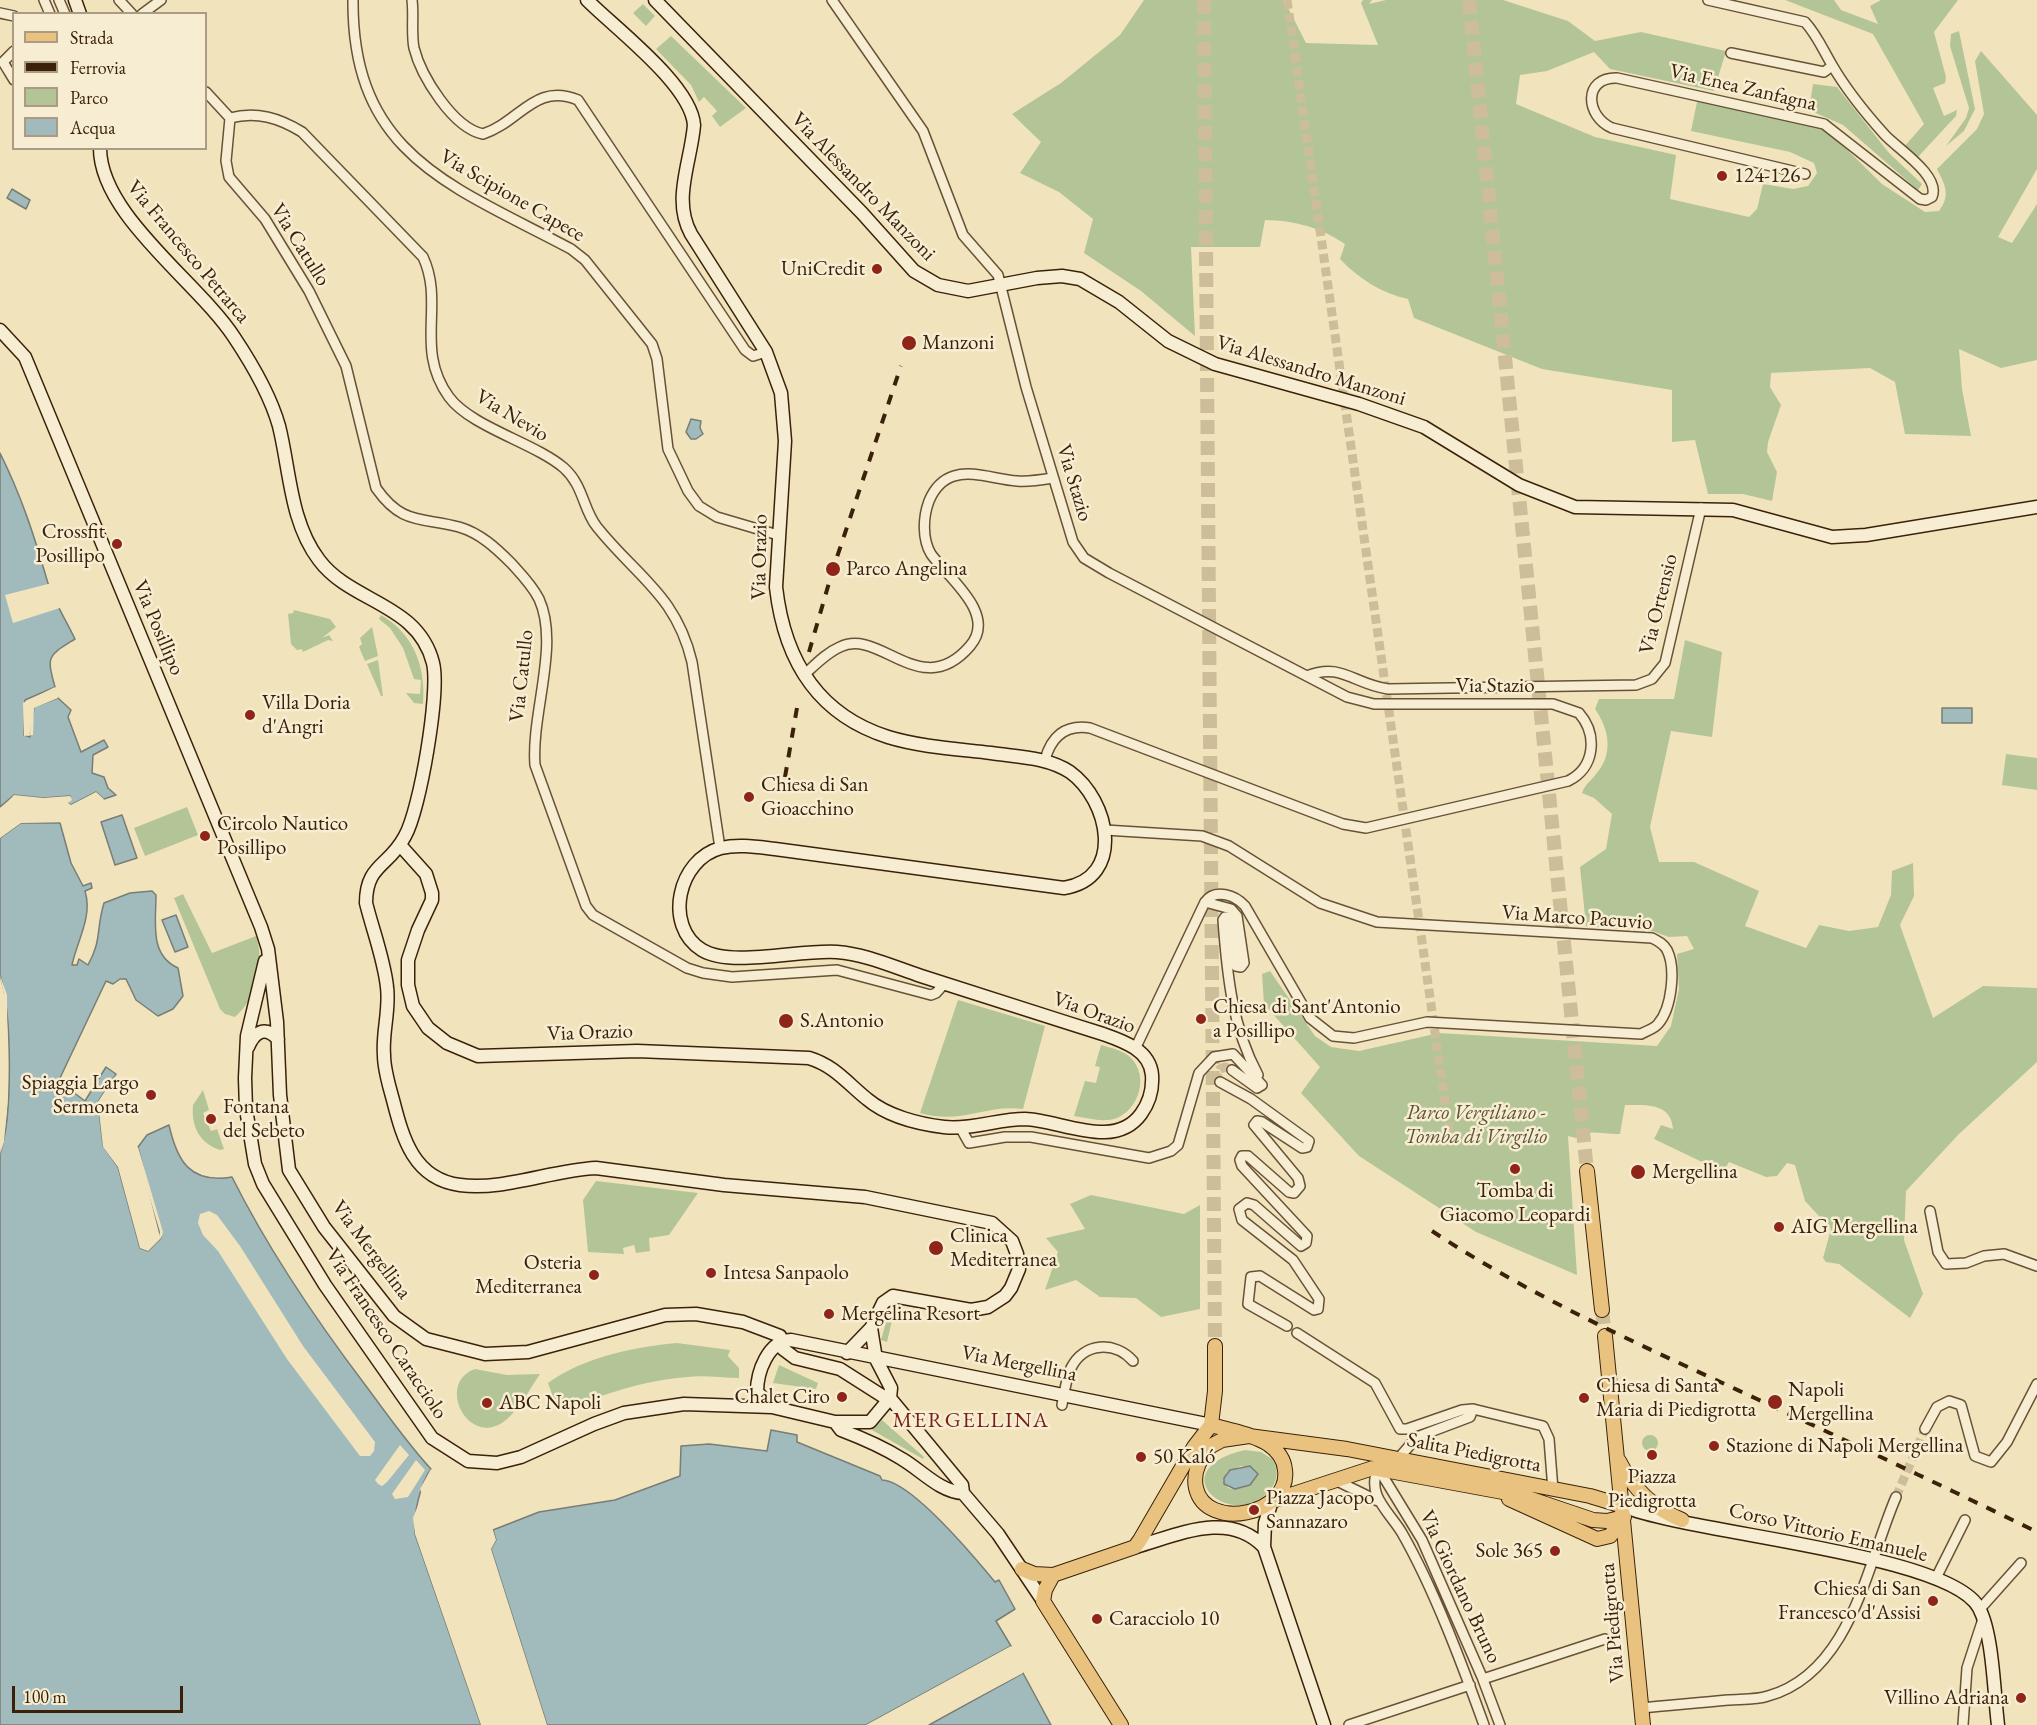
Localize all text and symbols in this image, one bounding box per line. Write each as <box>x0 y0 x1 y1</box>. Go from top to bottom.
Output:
legend <box>12 12 207 150</box>
text: Strada <box>70 26 114 49</box>
text: Ferrovia <box>70 56 126 79</box>
street label: Via Enea Zanfagna <box>1667 59 1819 117</box>
text: Parco <box>70 86 108 109</box>
street label: Via Alessandro Manzoni <box>786 107 940 267</box>
text: Acqua <box>70 116 116 139</box>
street label: Via Scipione Capece <box>435 144 589 248</box>
place label: 124-126 <box>1734 163 1800 189</box>
marker: 124-126 <box>1715 169 1729 183</box>
street label: Via Francesco Petrarca <box>121 175 255 329</box>
street label: Via Catullo <box>265 199 335 291</box>
place label: UniCredit <box>781 256 865 282</box>
marker: UniCredit <box>870 262 884 276</box>
place label: Manzoni <box>922 330 995 356</box>
street label: Via Alessandro Manzoni <box>1213 330 1409 412</box>
marker: Manzoni <box>900 334 918 352</box>
street label: Via Nevio <box>471 384 553 448</box>
street label: Via Stazio <box>1050 441 1098 525</box>
street label: Via Orazio <box>747 514 773 600</box>
place label: Crossfit Posillipo <box>36 519 105 569</box>
marker: Crossfit Posillipo <box>110 537 124 551</box>
street label: Via Ortensio <box>1634 551 1684 657</box>
place label: Parco Angelina <box>846 556 967 582</box>
marker: Parco Angelina <box>824 560 842 578</box>
street label: Via Posillipo <box>127 577 189 679</box>
street label: Via Catullo <box>505 629 539 723</box>
street label: Via Stazio <box>1455 673 1535 699</box>
place label: Villa Doria d'Angri <box>262 690 350 740</box>
marker: Villa Doria d'Angri <box>243 708 257 722</box>
place label: Chiesa di San Gioacchino <box>761 772 869 822</box>
marker: Chiesa di San Gioacchino <box>742 790 756 804</box>
place label: Circolo Nautico Posillipo <box>217 811 348 861</box>
marker: Circolo Nautico Posillipo <box>198 829 212 843</box>
street label: Via Marco Pacuvio <box>1501 900 1653 936</box>
street label: Via Orazio <box>1049 986 1139 1040</box>
place label: Chiesa di Sant'Antonio a Posillipo <box>1213 994 1401 1044</box>
place label: S.Antonio <box>800 1008 884 1034</box>
marker: S.Antonio <box>777 1012 795 1030</box>
marker: Chiesa di Sant'Antonio a Posillipo <box>1194 1012 1208 1026</box>
street label: Via Orazio <box>547 1019 633 1047</box>
place label: Spiaggia Largo Sermoneta <box>22 1070 139 1120</box>
marker: Spiaggia Largo Sermoneta <box>144 1088 158 1102</box>
place label: Fontana del Sebeto <box>223 1094 305 1144</box>
park label: Parco Vergiliano - Tomba di Virgilio <box>1405 1100 1547 1150</box>
marker: Fontana del Sebeto <box>204 1112 218 1126</box>
place label: Mergellina <box>1652 1159 1738 1185</box>
marker: Tomba di Giacomo Leopardi <box>1508 1162 1522 1176</box>
marker: Mergellina <box>1629 1163 1647 1181</box>
place label: Tomba di Giacomo Leopardi <box>1440 1178 1590 1228</box>
street label: Via Mergellina <box>326 1196 416 1304</box>
place label: AIG Mergellina <box>1791 1214 1918 1240</box>
marker: AIG Mergellina <box>1772 1220 1786 1234</box>
place label: Clinica Mediterranea <box>950 1223 1057 1273</box>
marker: Clinica Mediterranea <box>927 1239 945 1257</box>
street label: Via Francesco Caracciolo <box>319 1244 453 1424</box>
place label: Osteria Mediterranea <box>475 1250 582 1300</box>
place label: Intesa Sanpaolo <box>723 1260 849 1286</box>
marker: Intesa Sanpaolo <box>704 1266 718 1280</box>
marker: Osteria Mediterranea <box>587 1268 601 1282</box>
place label: Mergelina Resort <box>841 1301 980 1327</box>
marker: Mergelina Resort <box>822 1307 836 1321</box>
street label: Via Mergellina <box>959 1340 1079 1388</box>
place label: Chiesa di Santa Maria di Piedigrotta <box>1596 1373 1756 1423</box>
place label: Napoli Mergellina <box>1788 1377 1874 1427</box>
place label: Chalet Ciro <box>734 1384 830 1410</box>
place label: ABC Napoli <box>499 1390 601 1416</box>
marker: Chalet Ciro <box>835 1390 849 1404</box>
marker: Chiesa di Santa Maria di Piedigrotta <box>1577 1391 1591 1405</box>
marker: Napoli Mergellina <box>1766 1393 1784 1411</box>
marker: ABC Napoli <box>480 1396 494 1410</box>
district label: MERGELLINA <box>892 1408 1050 1434</box>
street label: Salita Piedigrotta <box>1405 1428 1543 1478</box>
place label: Stazione di Napoli Mergellina <box>1726 1433 1963 1459</box>
marker: Stazione di Napoli Mergellina <box>1707 1439 1721 1453</box>
place label: 50 Kaló <box>1153 1444 1215 1470</box>
marker: Piazza Piedigrotta <box>1645 1448 1659 1462</box>
marker: 50 Kaló <box>1134 1450 1148 1464</box>
place label: Piazza Piedigrotta <box>1608 1464 1696 1514</box>
place label: Piazza Jacopo Sannazaro <box>1266 1485 1374 1535</box>
street label: Corso Vittorio Emanuele <box>1726 1498 1930 1568</box>
marker: Piazza Jacopo Sannazaro <box>1247 1503 1261 1517</box>
street label: Via Giordano Bruno <box>1414 1507 1506 1667</box>
place label: Sole 365 <box>1475 1538 1543 1564</box>
marker: Sole 365 <box>1548 1544 1562 1558</box>
street label: Via Piedigrotta <box>1595 1562 1631 1684</box>
place label: Chiesa di San Francesco d'Assisi <box>1778 1576 1921 1626</box>
marker: Chiesa di San Francesco d'Assisi <box>1926 1594 1940 1608</box>
place label: Caracciolo 10 <box>1109 1606 1219 1632</box>
marker: Caracciolo 10 <box>1090 1612 1104 1626</box>
scale bar <box>15 1674 186 1712</box>
text: 100 m <box>23 1685 67 1708</box>
place label: Villino Adriana <box>1884 1685 2009 1711</box>
marker: Villino Adriana <box>2014 1691 2028 1705</box>

